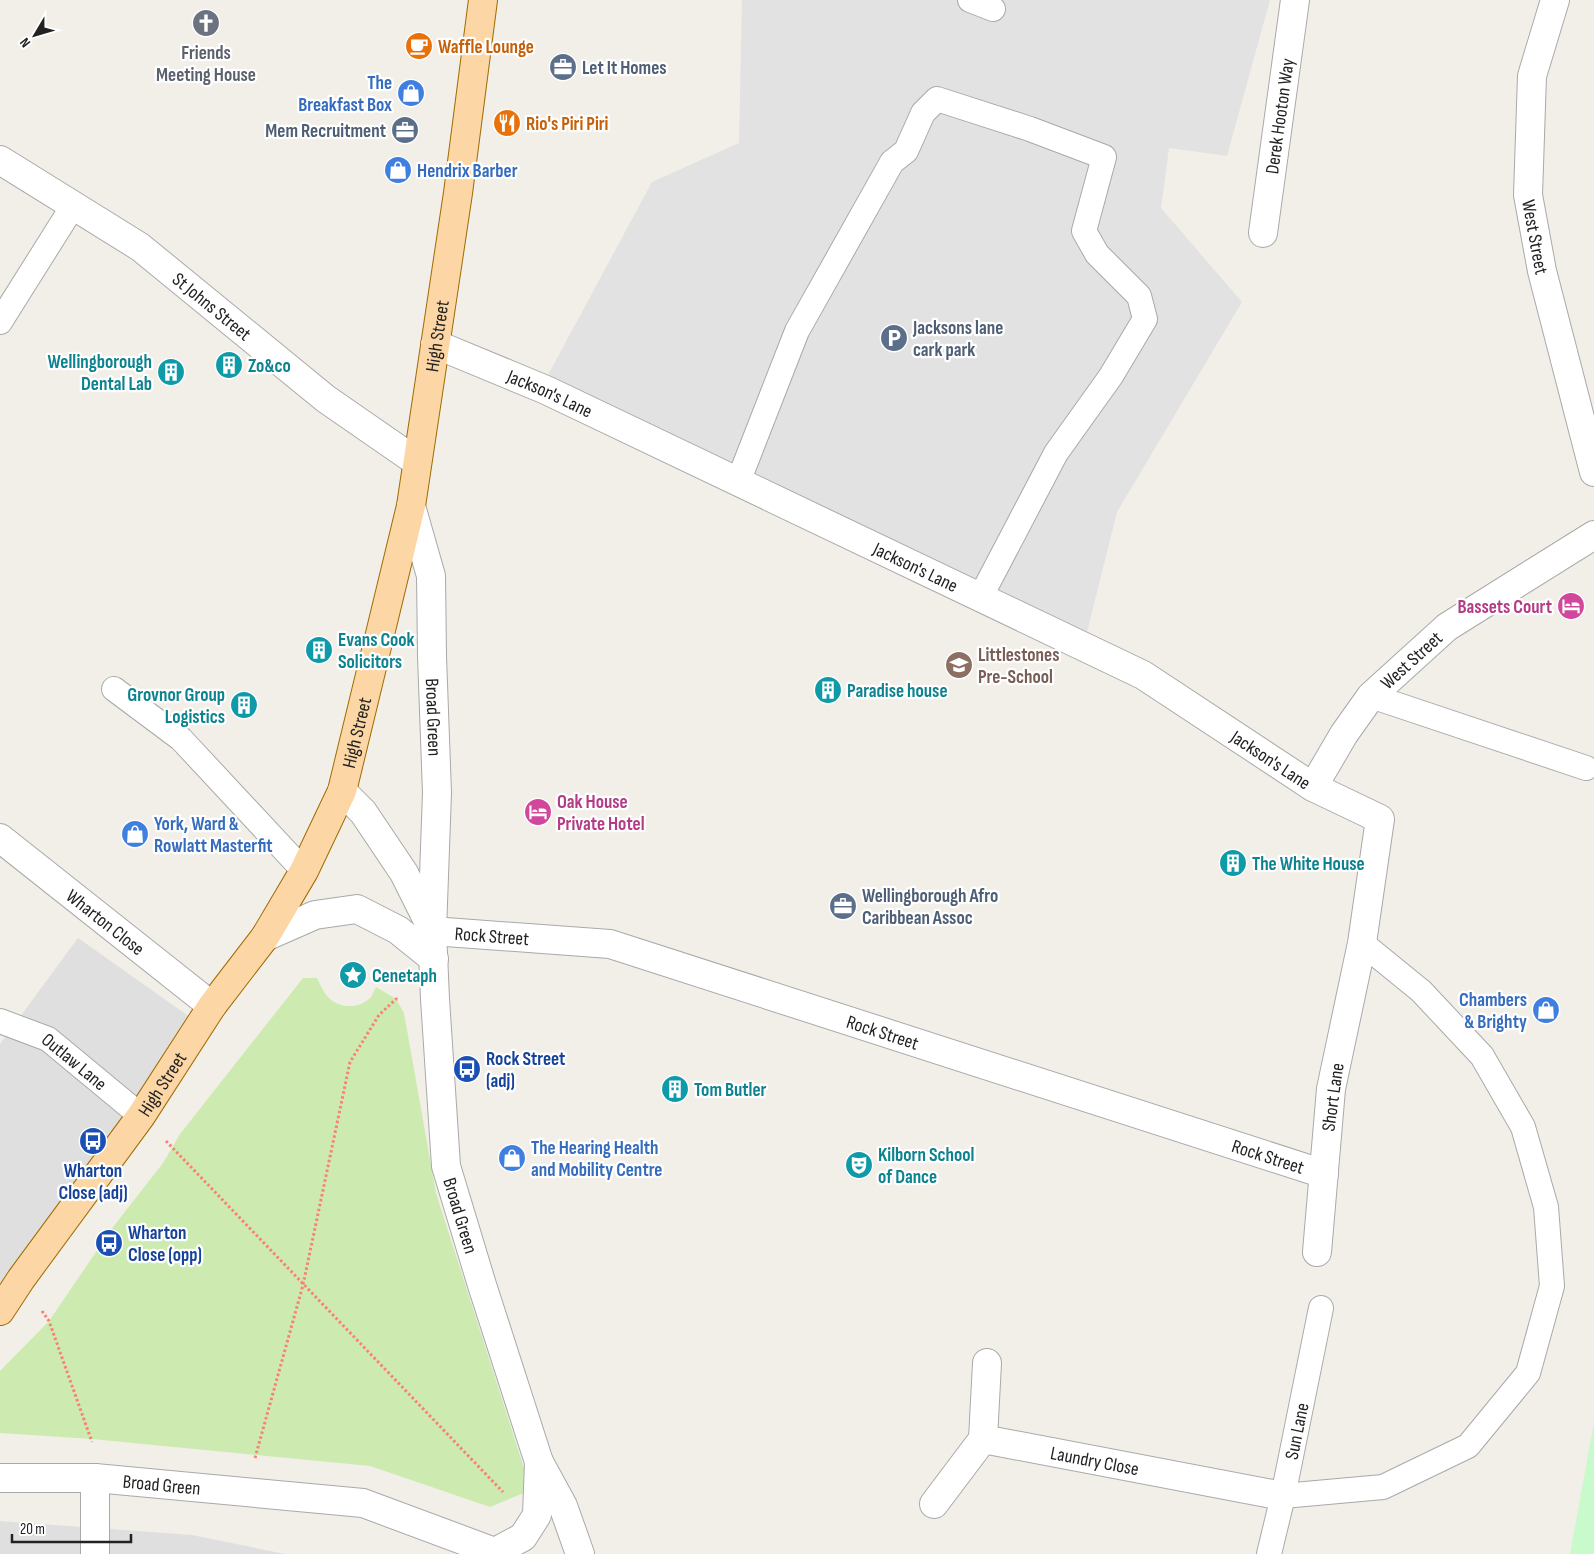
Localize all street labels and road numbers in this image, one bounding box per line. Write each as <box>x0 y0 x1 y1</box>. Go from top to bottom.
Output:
street label: Derek Hooton Way <box>1261 56 1300 176</box>
street label: West Street <box>1516 198 1552 277</box>
street label: St Johns Street <box>167 268 255 346</box>
street label: High Street <box>421 299 455 374</box>
street label: Jackson's Lane <box>503 365 596 423</box>
street label: Jackson's Lane <box>868 538 961 598</box>
street label: West Street <box>1376 627 1448 695</box>
street label: Broad Green <box>420 678 446 757</box>
street label: High Street <box>338 695 377 771</box>
street label: Jackson's Lane <box>1225 725 1315 795</box>
street label: Wharton Close <box>61 885 149 961</box>
street label: Rock Street <box>454 923 530 951</box>
street label: Rock Street <box>843 1011 921 1056</box>
street label: Outlaw Lane <box>37 1029 111 1096</box>
street label: High Street <box>134 1048 192 1121</box>
street label: Short Lane <box>1317 1062 1350 1133</box>
street label: Rock Street <box>1229 1135 1307 1180</box>
street label: Broad Green <box>437 1175 482 1256</box>
street label: Sun Lane <box>1281 1401 1315 1462</box>
street label: Laundry Close <box>1049 1442 1141 1481</box>
street label: Broad Green <box>122 1471 201 1501</box>

